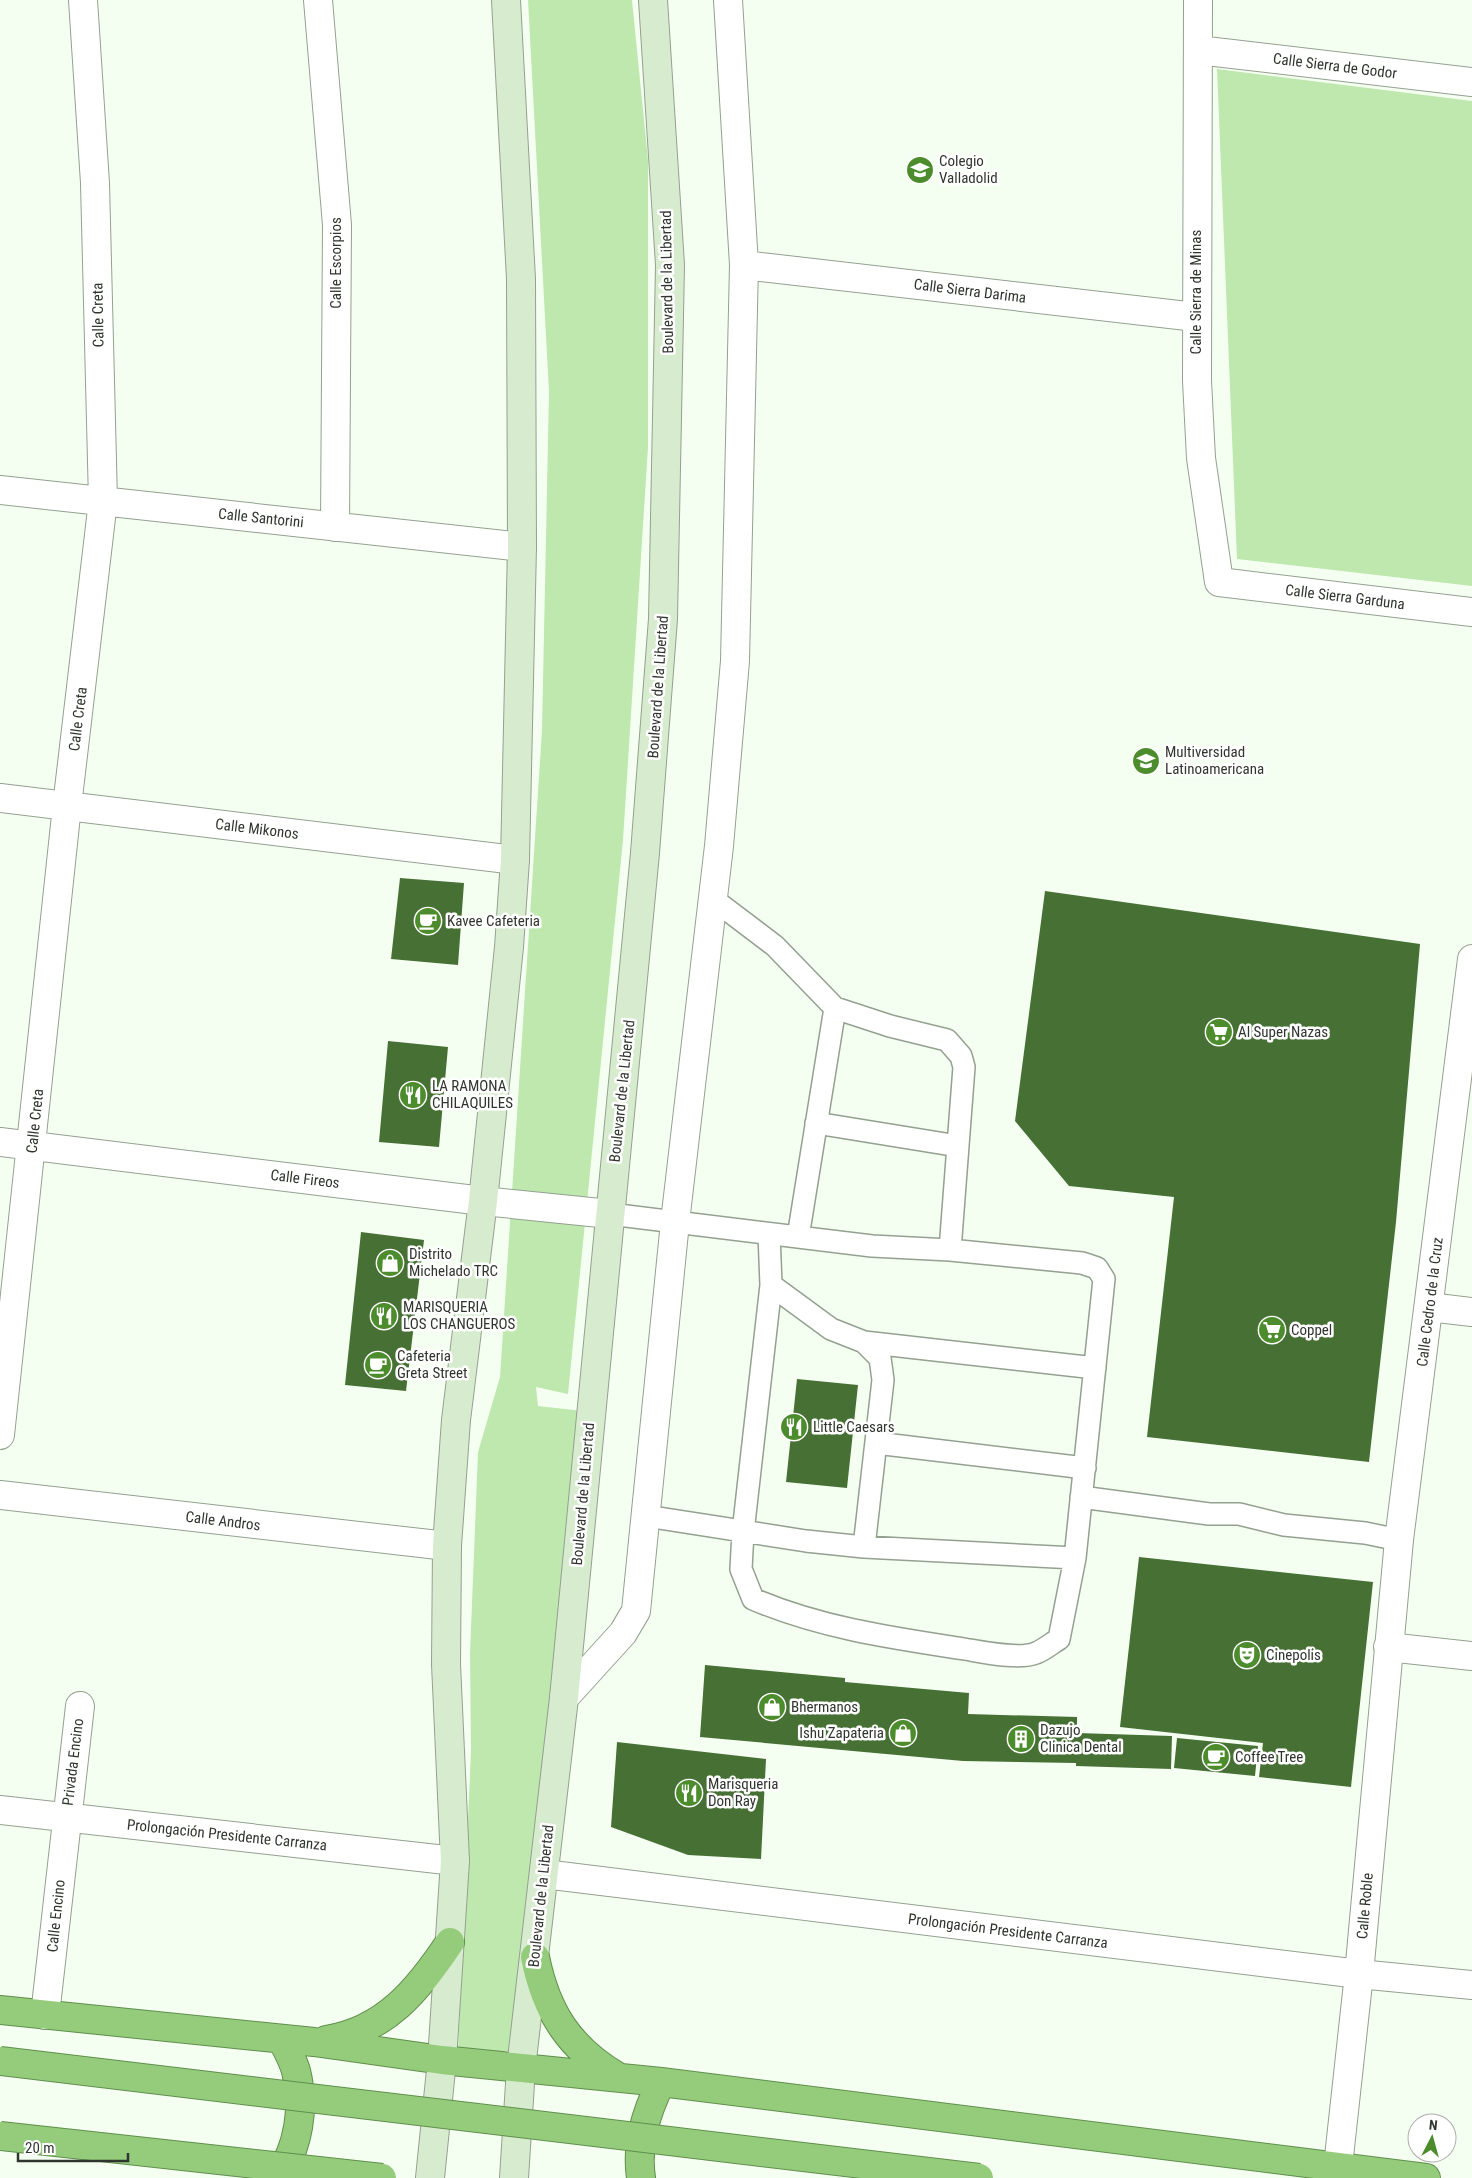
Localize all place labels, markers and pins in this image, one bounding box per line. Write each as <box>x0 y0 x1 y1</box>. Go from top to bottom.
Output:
place label: Colegio Valladolid <box>939 152 998 187</box>
school or university icon: Colegio Valladolid <box>905 155 935 185</box>
place label: Multiversidad Latinoamericana <box>1165 743 1264 778</box>
school or university icon: Multiversidad Latinoamericana <box>1131 746 1161 776</box>
cafe icon: Kavee Cafeteria <box>413 906 443 936</box>
place label: Kavee Cafeteria <box>447 912 540 930</box>
supermarket icon: Al Super Nazas <box>1204 1017 1234 1047</box>
place label: Al Super Nazas <box>1238 1023 1328 1041</box>
place label: LA RAMONA CHILAQUILES <box>432 1077 513 1112</box>
restaurant icon: LA RAMONA CHILAQUILES <box>398 1080 428 1110</box>
place label: Distrito Michelado TRC <box>409 1245 498 1280</box>
shop icon: Distrito Michelado TRC <box>375 1248 405 1278</box>
place label: MARISQUERIA LOS CHANGUEROS <box>403 1298 515 1333</box>
restaurant icon: MARISQUERIA LOS CHANGUEROS <box>369 1301 399 1331</box>
supermarket icon: Coppel <box>1257 1315 1287 1345</box>
place label: Coppel <box>1291 1321 1332 1339</box>
place label: Cafeteria Greta Street <box>397 1347 468 1382</box>
cafe icon: Cafeteria Greta Street <box>363 1350 393 1380</box>
restaurant icon: Little Caesars <box>779 1412 809 1442</box>
place label: Little Caesars <box>813 1418 895 1436</box>
theatre icon: Cinepolis <box>1232 1640 1262 1670</box>
place label: Cinepolis <box>1266 1646 1321 1664</box>
shop icon: Bhermanos <box>757 1692 787 1722</box>
place label: Bhermanos <box>791 1698 858 1716</box>
shop icon: Ishu Zapateria <box>888 1718 918 1748</box>
place label: Dazujo Clinica Dental <box>1040 1721 1122 1756</box>
place label: Ishu Zapateria <box>799 1724 884 1742</box>
building icon: Dazujo Clinica Dental <box>1006 1724 1036 1754</box>
cafe icon: Coffee Tree <box>1201 1742 1231 1772</box>
place label: Coffee Tree <box>1235 1748 1303 1766</box>
place label: Marisqueria Don Ray <box>708 1775 778 1810</box>
restaurant icon: Marisqueria Don Ray <box>674 1778 704 1808</box>

